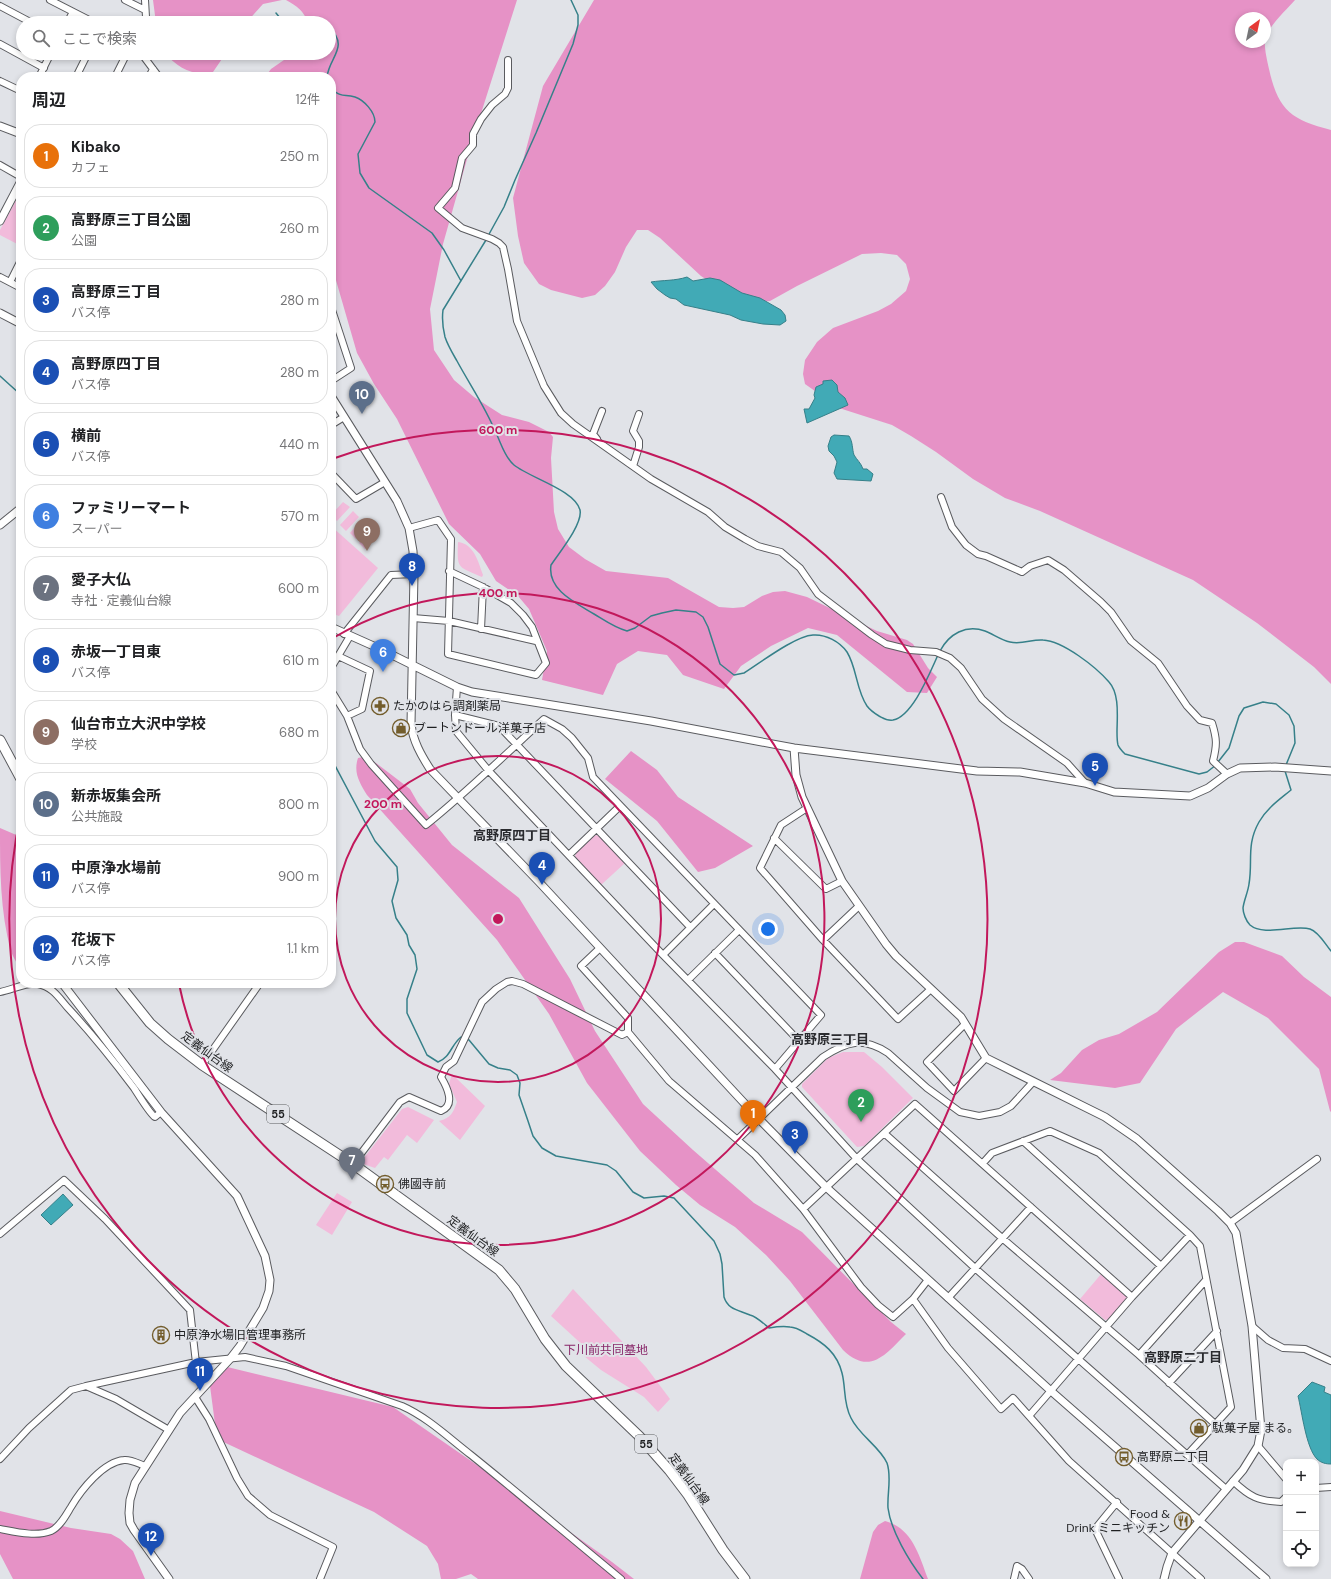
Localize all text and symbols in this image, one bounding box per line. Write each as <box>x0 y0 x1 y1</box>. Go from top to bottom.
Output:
north arrow <box>1235 12 1271 48</box>
search box <box>16 16 336 60</box>
icon: search <box>30 27 52 49</box>
text: ここで検索 <box>62 29 137 49</box>
text: 周辺 <box>32 89 66 111</box>
text: 12件 <box>295 91 320 108</box>
text: Kibako <box>71 137 121 157</box>
text: 1 <box>44 148 48 165</box>
text: 250 m <box>280 148 319 165</box>
text: カフェ <box>71 159 110 176</box>
text: 高野原三丁目公園 <box>71 210 191 230</box>
text: 2 <box>42 220 50 237</box>
text: 260 m <box>279 220 319 237</box>
text: 公園 <box>71 232 97 249</box>
text: 高野原三丁目 <box>71 282 161 302</box>
text: 3 <box>42 292 50 309</box>
text: 280 m <box>280 292 319 309</box>
text: バス停 <box>71 304 110 321</box>
text: 高野原四丁目 <box>71 354 161 374</box>
text: 4 <box>42 364 50 381</box>
text: 280 m <box>280 364 319 381</box>
text: バス停 <box>71 376 110 393</box>
pin: 10 <box>349 381 375 414</box>
text: 600 m <box>479 422 517 438</box>
text: 横前 <box>71 426 101 446</box>
text: 5 <box>42 436 50 453</box>
text: 440 m <box>279 436 319 453</box>
text: バス停 <box>71 448 110 465</box>
text: ファミリーマート <box>71 498 191 518</box>
text: 6 <box>42 508 50 525</box>
text: 570 m <box>281 508 319 525</box>
pin: 9 <box>354 518 380 551</box>
text: スーパー <box>71 520 123 537</box>
pin: 8 <box>399 553 425 586</box>
text: 愛子大仏 <box>71 570 131 590</box>
text: 7 <box>43 580 49 597</box>
text: 600 m <box>278 580 319 597</box>
text: 400 m <box>479 585 517 601</box>
text: 寺社 · 定義仙台線 <box>71 592 172 609</box>
pin: 6 <box>370 639 396 672</box>
text: 赤坂一丁目東 <box>71 642 161 662</box>
text: 8 <box>42 652 50 669</box>
text: 610 m <box>283 652 319 669</box>
text: バス停 <box>71 664 110 681</box>
pharmacy icon: たかのはら調剤薬局 <box>370 696 390 716</box>
place label: たかのはら調剤薬局 <box>393 698 501 714</box>
text: 仙台市立大沢中学校 <box>71 714 206 734</box>
shop icon: ブートンドール洋菓子店 <box>391 718 411 738</box>
place label: ブートンドール洋菓子店 <box>414 720 546 736</box>
text: 9 <box>42 724 50 741</box>
text: 680 m <box>279 724 319 741</box>
text: 学校 <box>71 736 97 753</box>
pin: 5 <box>1082 753 1108 786</box>
text: 新赤坂集会所 <box>71 786 161 806</box>
text: 10 <box>39 796 53 813</box>
text: 800 m <box>278 796 319 813</box>
text: 200 m <box>364 796 402 812</box>
text: 公共施設 <box>71 808 123 825</box>
district label: 高野原四丁目 <box>473 827 551 844</box>
pin: 4 <box>529 852 555 885</box>
text: 中原浄水場前 <box>71 858 161 878</box>
text: 11 <box>41 868 51 885</box>
text: 900 m <box>278 868 319 885</box>
text: バス停 <box>71 880 110 897</box>
centre of rings <box>491 912 505 926</box>
your location <box>758 919 778 939</box>
text: 花坂下 <box>71 930 116 950</box>
text: 12 <box>40 940 52 957</box>
text: 1.1 km <box>287 940 319 957</box>
text: バス停 <box>71 952 110 969</box>
street label: 定義仙台線 <box>178 1028 236 1076</box>
district label: 高野原三丁目 <box>791 1031 869 1048</box>
pin: 2 <box>848 1089 874 1122</box>
pin: 1 <box>740 1100 766 1133</box>
road number: 55 <box>267 1105 289 1123</box>
pin: 3 <box>782 1121 808 1154</box>
pin: 7 <box>339 1147 365 1180</box>
bus stop icon: 佛國寺前 <box>375 1174 395 1194</box>
place label: 佛國寺前 <box>398 1176 446 1192</box>
street label: 定義仙台線 <box>444 1212 502 1260</box>
building icon: 中原浄水場旧管理事務所 <box>151 1325 171 1345</box>
place label: 中原浄水場旧管理事務所 <box>174 1327 306 1343</box>
park label: 下川前共同墓地 <box>564 1342 648 1358</box>
district label: 高野原二丁目 <box>1144 1349 1222 1366</box>
pin: 11 <box>187 1358 213 1391</box>
shop icon: 駄菓子屋 まる。 <box>1189 1418 1209 1438</box>
place label: 駄菓子屋 まる。 <box>1212 1420 1299 1436</box>
road number: 55 <box>635 1435 657 1453</box>
bus stop icon: 高野原二丁目 <box>1114 1447 1134 1467</box>
place label: 高野原二丁目 <box>1137 1449 1209 1465</box>
street label: 定義仙台線 <box>665 1450 713 1508</box>
map controls <box>1283 1459 1319 1567</box>
button: + <box>1283 1459 1319 1495</box>
button: − <box>1283 1495 1319 1531</box>
place label: Food & Drink ミニキッチン <box>1066 1506 1170 1536</box>
restaurant icon: Food & Drink ミニキッチン <box>1173 1511 1193 1531</box>
pin: 12 <box>138 1523 164 1556</box>
button: locate <box>1283 1531 1319 1567</box>

